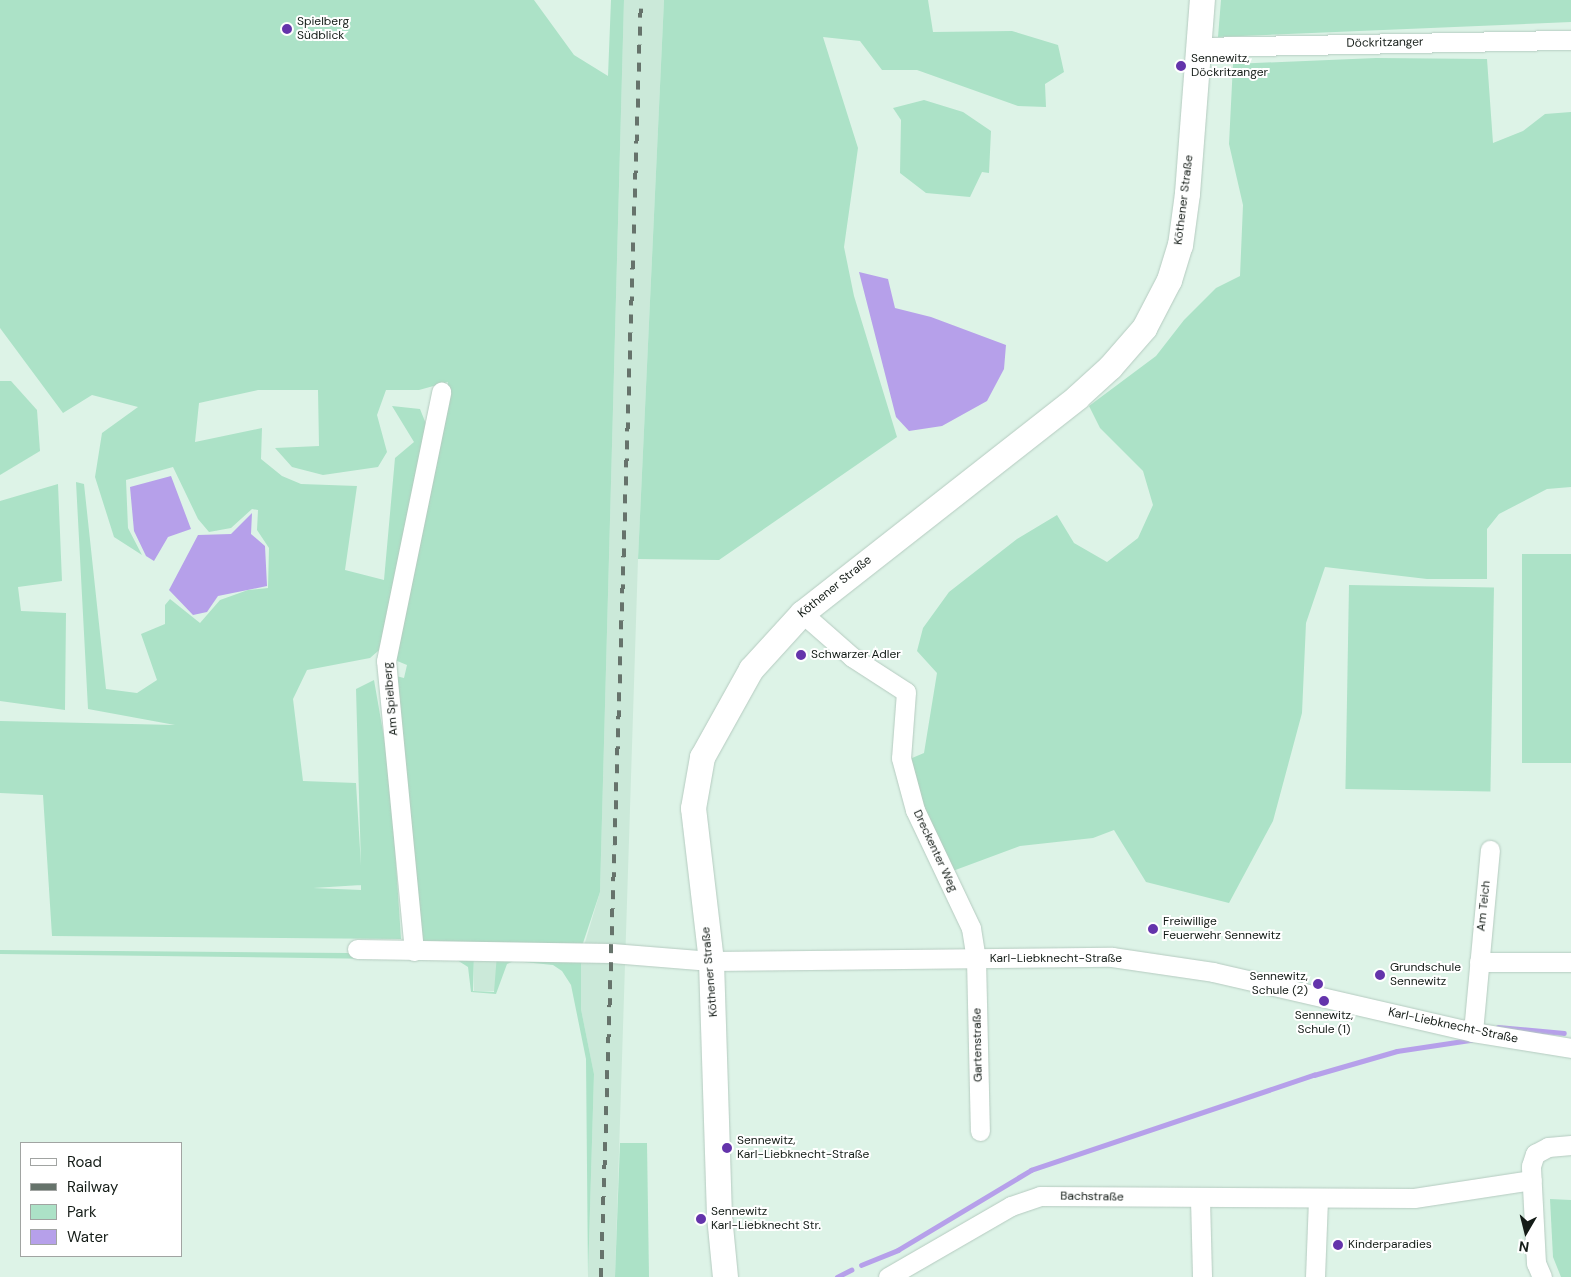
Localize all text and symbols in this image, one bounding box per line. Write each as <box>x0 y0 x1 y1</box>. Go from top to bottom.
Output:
place label: Spielberg Südblick <box>297 15 349 43</box>
marker: Spielberg Südblick <box>281 23 293 35</box>
street label: Döckritzanger <box>1346 35 1424 51</box>
place label: Sennewitz, Döckritzanger <box>1191 52 1268 80</box>
marker: Sennewitz, Döckritzanger <box>1175 60 1187 72</box>
street label: Köthener Straße <box>1171 154 1197 246</box>
street label: Köthener Straße <box>795 553 875 621</box>
place label: Schwarzer Adler <box>811 648 901 662</box>
marker: Schwarzer Adler <box>795 649 807 661</box>
street label: Am Spielberg <box>381 662 401 736</box>
street label: Dreckenter Weg <box>910 808 960 894</box>
street label: Am Teich <box>1474 880 1494 932</box>
place label: Freiwillige Feuerwehr Sennewitz <box>1163 915 1281 943</box>
marker: Freiwillige Feuerwehr Sennewitz <box>1147 923 1159 935</box>
street label: Köthener Straße <box>699 926 721 1018</box>
street label: Karl-Liebknecht-Straße <box>990 952 1122 966</box>
place label: Grundschule Sennewitz <box>1390 961 1461 989</box>
marker: Grundschule Sennewitz <box>1374 969 1386 981</box>
place label: Sennewitz, Schule (2) <box>1249 970 1308 998</box>
marker: Sennewitz, Schule (2) <box>1312 978 1324 990</box>
marker: Sennewitz, Schule (1) <box>1318 995 1330 1007</box>
street label: Karl-Liebknecht-Straße <box>1387 1005 1519 1047</box>
street label: Gartenstraße <box>970 1008 986 1082</box>
place label: Sennewitz, Schule (1) <box>1295 1009 1353 1037</box>
place label: Sennewitz, Karl-Liebknecht-Straße <box>737 1134 869 1162</box>
legend <box>20 1142 182 1257</box>
marker: Sennewitz, Karl-Liebknecht-Straße <box>721 1142 733 1154</box>
text: Road <box>67 1152 102 1172</box>
text: Railway <box>67 1177 118 1197</box>
street label: Bachstraße <box>1060 1189 1124 1205</box>
text: Park <box>67 1202 97 1222</box>
place label: Sennewitz Karl-Liebknecht Str. <box>711 1205 821 1233</box>
north arrow <box>1501 1207 1551 1257</box>
marker: Sennewitz Karl-Liebknecht Str. <box>695 1213 707 1225</box>
text: Water <box>67 1227 108 1247</box>
text: N <box>1518 1237 1530 1256</box>
place label: Kinderparadies <box>1348 1238 1432 1252</box>
marker: Kinderparadies <box>1332 1239 1344 1251</box>

